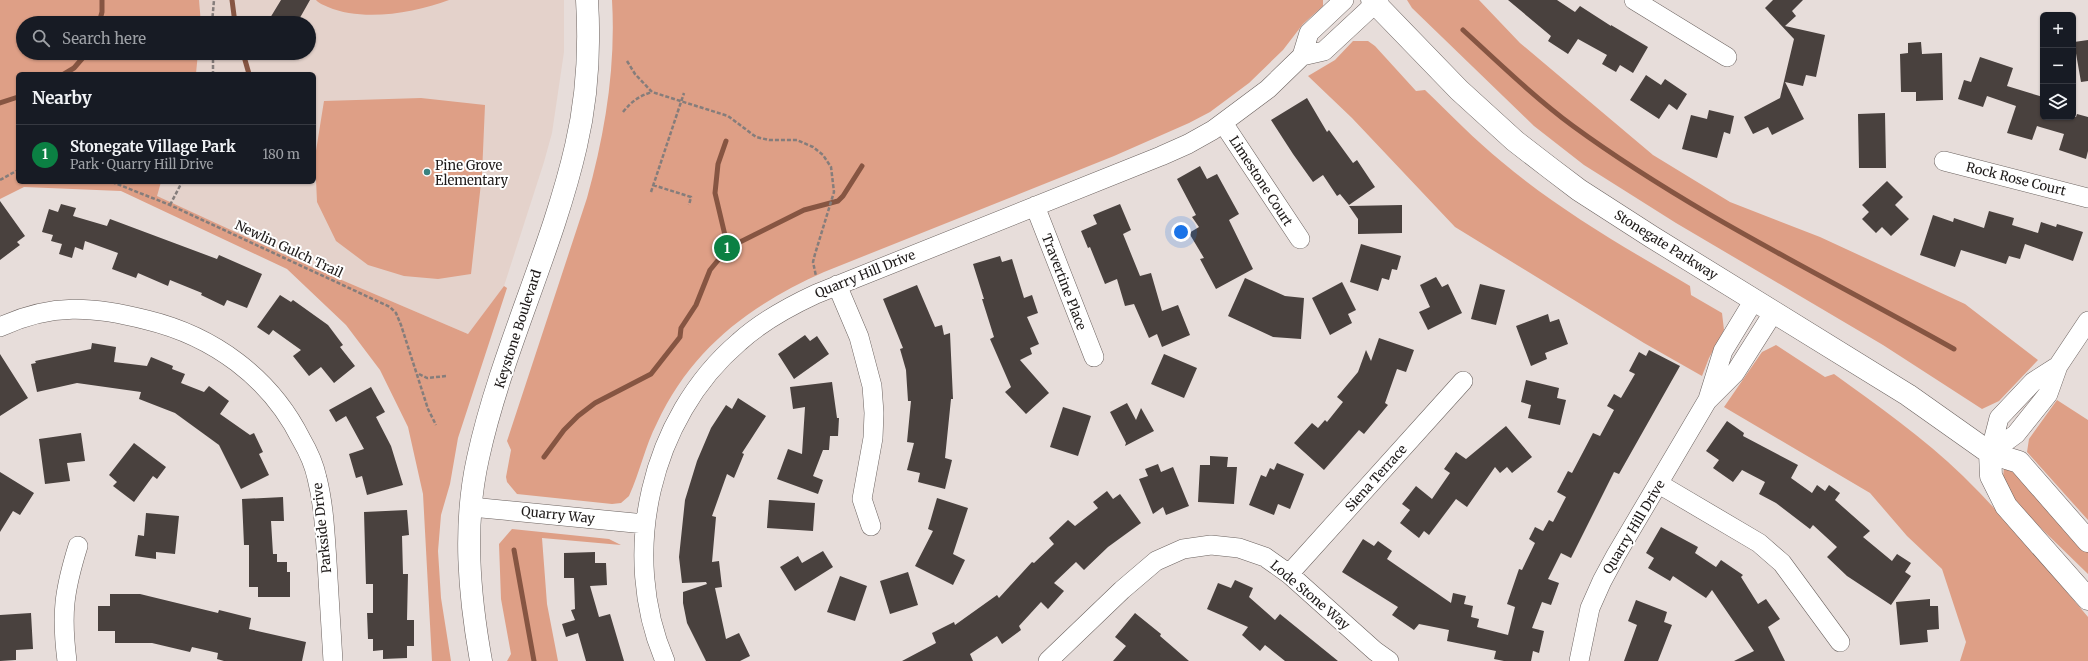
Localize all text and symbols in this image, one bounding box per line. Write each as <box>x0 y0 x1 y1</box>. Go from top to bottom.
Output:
map controls <box>2040 12 2076 120</box>
button: + <box>2040 12 2076 48</box>
search box <box>16 16 316 60</box>
icon: search <box>30 27 52 49</box>
text: Search here <box>62 29 146 48</box>
button: − <box>2040 48 2076 84</box>
button: layers <box>2040 84 2076 120</box>
text: Nearby <box>32 87 92 109</box>
street label: Limestone Court <box>1226 133 1296 229</box>
text: Stonegate Village Park <box>70 137 236 156</box>
text: 1 <box>42 146 48 163</box>
text: 180 m <box>262 146 300 163</box>
text: Park · Quarry Hill Drive <box>70 156 213 173</box>
place label: Pine Grove Elementary <box>435 157 508 189</box>
street label: Rock Rose Court <box>1964 158 2068 200</box>
marker: Pine Grove Elementary <box>422 167 432 177</box>
street label: Stonegate Parkway <box>1611 206 1721 284</box>
street label: Newlin Gulch Trail <box>232 217 346 281</box>
your location <box>1171 222 1191 242</box>
street label: Travertine Place <box>1038 231 1090 333</box>
pin: 1 <box>714 233 740 263</box>
street label: Quarry Hill Drive <box>812 246 918 302</box>
street label: Keystone Boulevard <box>491 267 545 391</box>
street label: Siena Terrace <box>1341 441 1411 515</box>
street label: Quarry Hill Drive <box>1599 477 1669 577</box>
street label: Parkside Drive <box>309 482 335 574</box>
street label: Quarry Way <box>520 503 596 527</box>
street label: Lode Stone Way <box>1267 557 1354 634</box>

